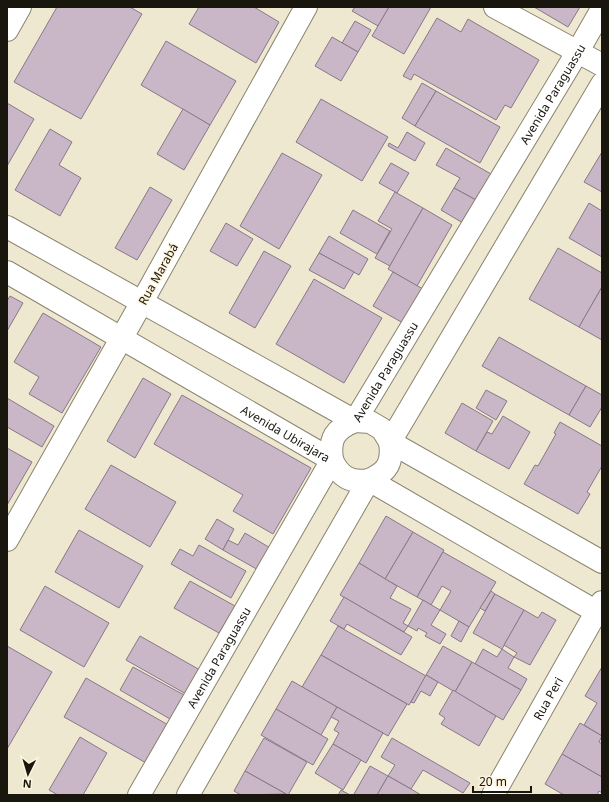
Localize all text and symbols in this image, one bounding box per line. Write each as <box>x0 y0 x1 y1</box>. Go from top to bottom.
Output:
street label: Avenida Paraguassu <box>515 41 589 147</box>
street label: Rua Marabá <box>134 240 182 308</box>
street label: Avenida Paraguassu <box>348 318 422 425</box>
street label: Avenida Ubirajara <box>238 401 333 466</box>
street label: Avenida Paraguassu <box>182 603 254 711</box>
street label: Rua Peri <box>529 674 567 723</box>
north arrow <box>8 754 48 794</box>
scale bar <box>473 768 531 794</box>
text: 20 m <box>479 773 507 790</box>
text: N <box>22 777 32 792</box>

